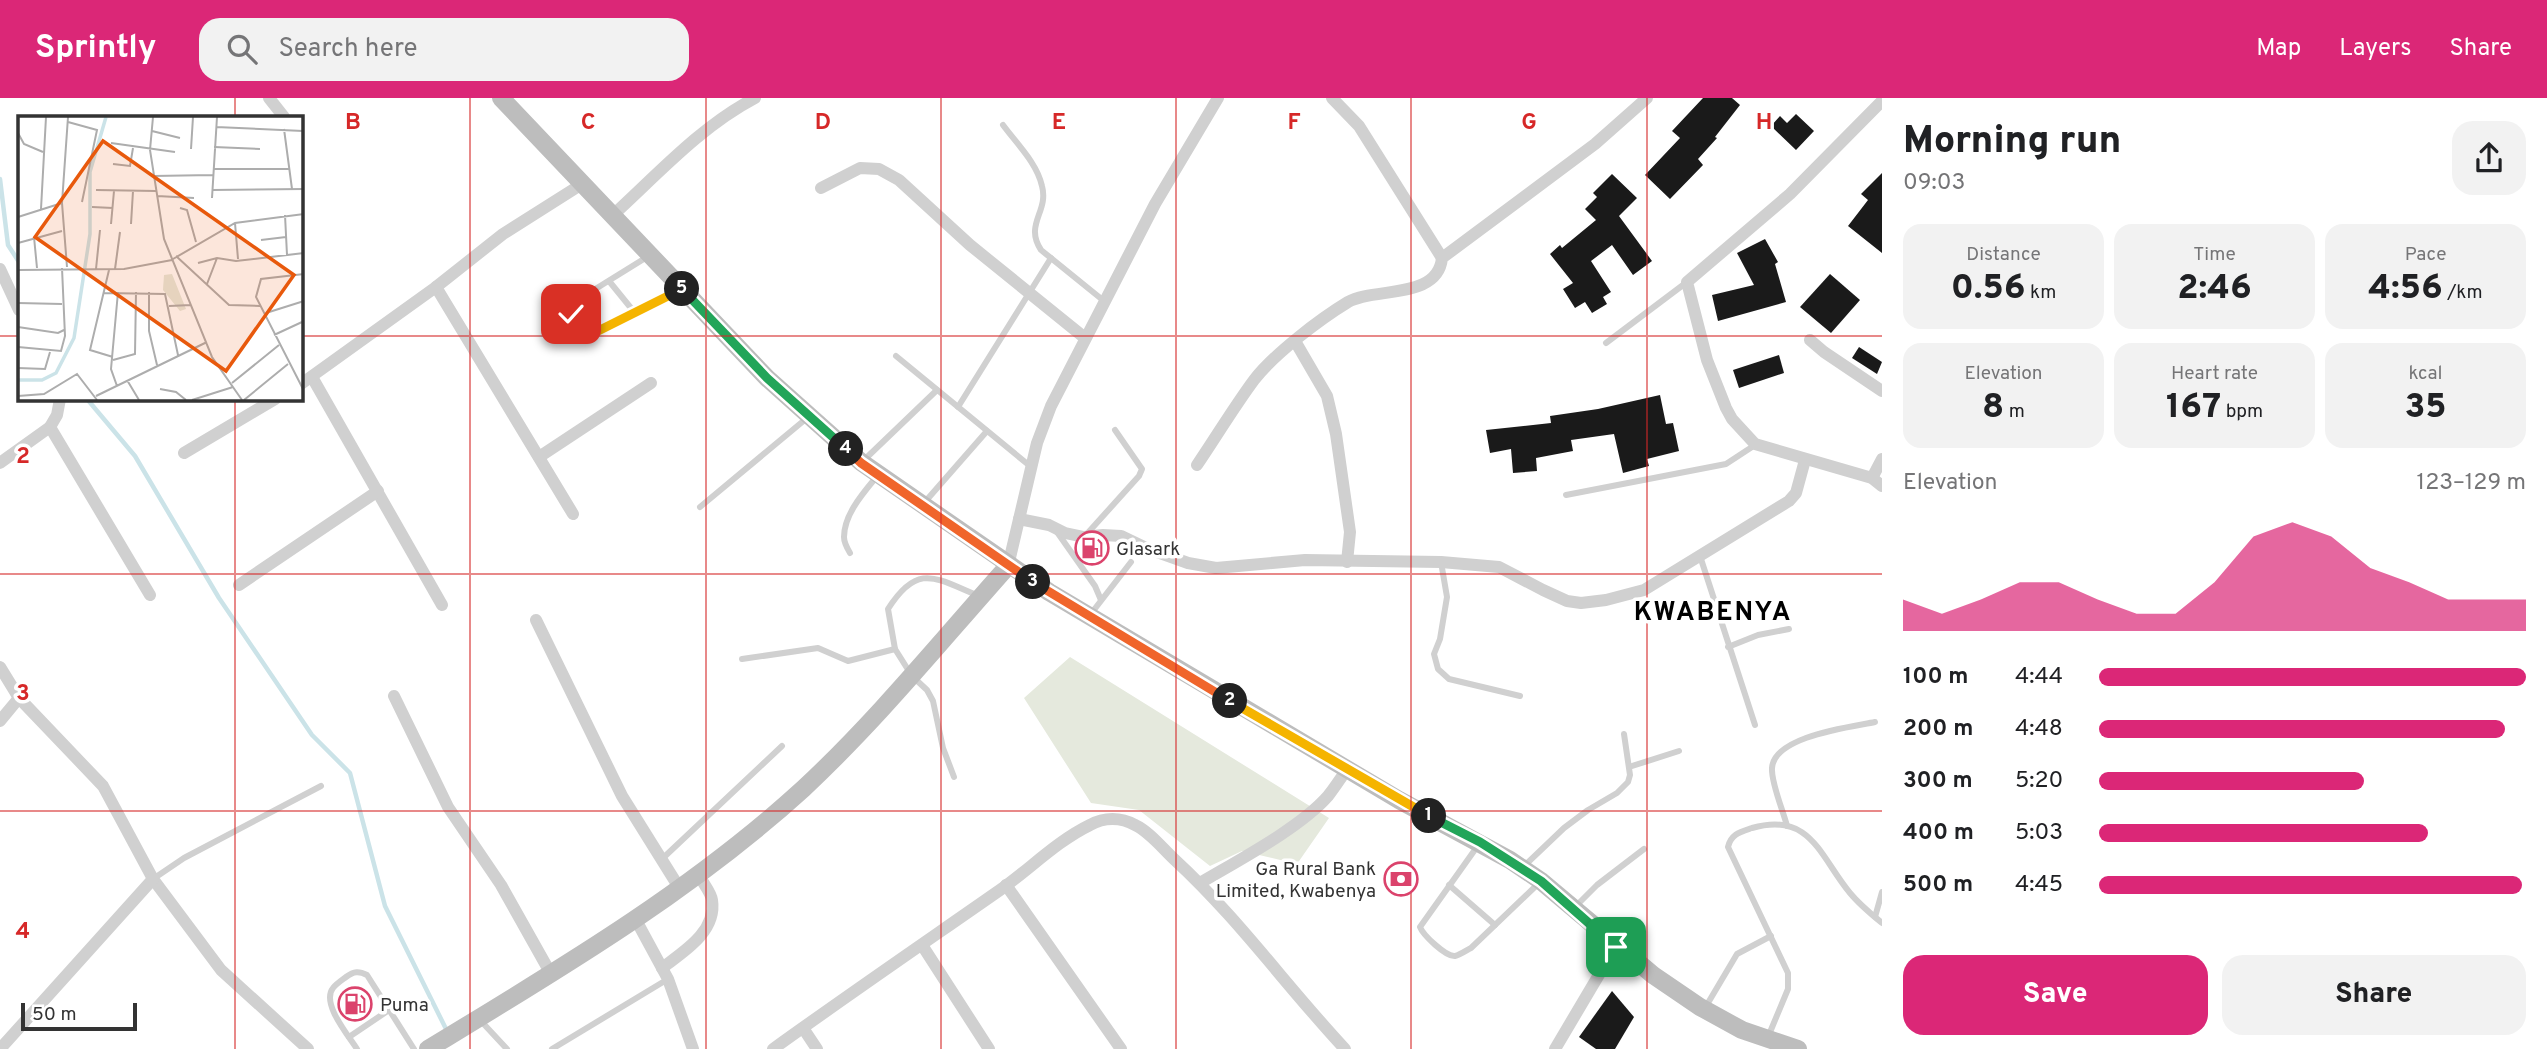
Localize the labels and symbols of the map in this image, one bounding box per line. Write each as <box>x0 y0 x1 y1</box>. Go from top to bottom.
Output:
text: B <box>345 109 361 138</box>
text: C <box>581 109 595 138</box>
text: D <box>815 109 831 138</box>
text: E <box>1052 109 1066 138</box>
text: F <box>1287 109 1301 138</box>
text: G <box>1521 109 1537 138</box>
text: H <box>1756 109 1772 138</box>
inset map <box>18 116 303 401</box>
pin: 5 <box>664 272 700 306</box>
pin <box>541 284 601 344</box>
pin: 4 <box>828 432 864 466</box>
text: 2 <box>16 443 30 472</box>
fuel station icon: Glasark <box>1073 529 1111 567</box>
place label: Glasark <box>1116 538 1180 562</box>
pin: 3 <box>1016 564 1050 600</box>
district label: KWABENYA <box>1634 597 1792 630</box>
text: 3 <box>16 680 30 709</box>
pin: 2 <box>1212 684 1248 718</box>
pin: 1 <box>1412 798 1446 834</box>
place label: Ga Rural Bank Limited, Kwabenya <box>1216 858 1376 904</box>
bank icon: Ga Rural Bank Limited, Kwabenya <box>1382 860 1420 898</box>
pin <box>1586 917 1646 977</box>
text: 4 <box>16 918 30 947</box>
fuel station icon: Puma <box>336 985 374 1023</box>
place label: Puma <box>380 994 429 1018</box>
scale bar <box>21 1000 136 1032</box>

